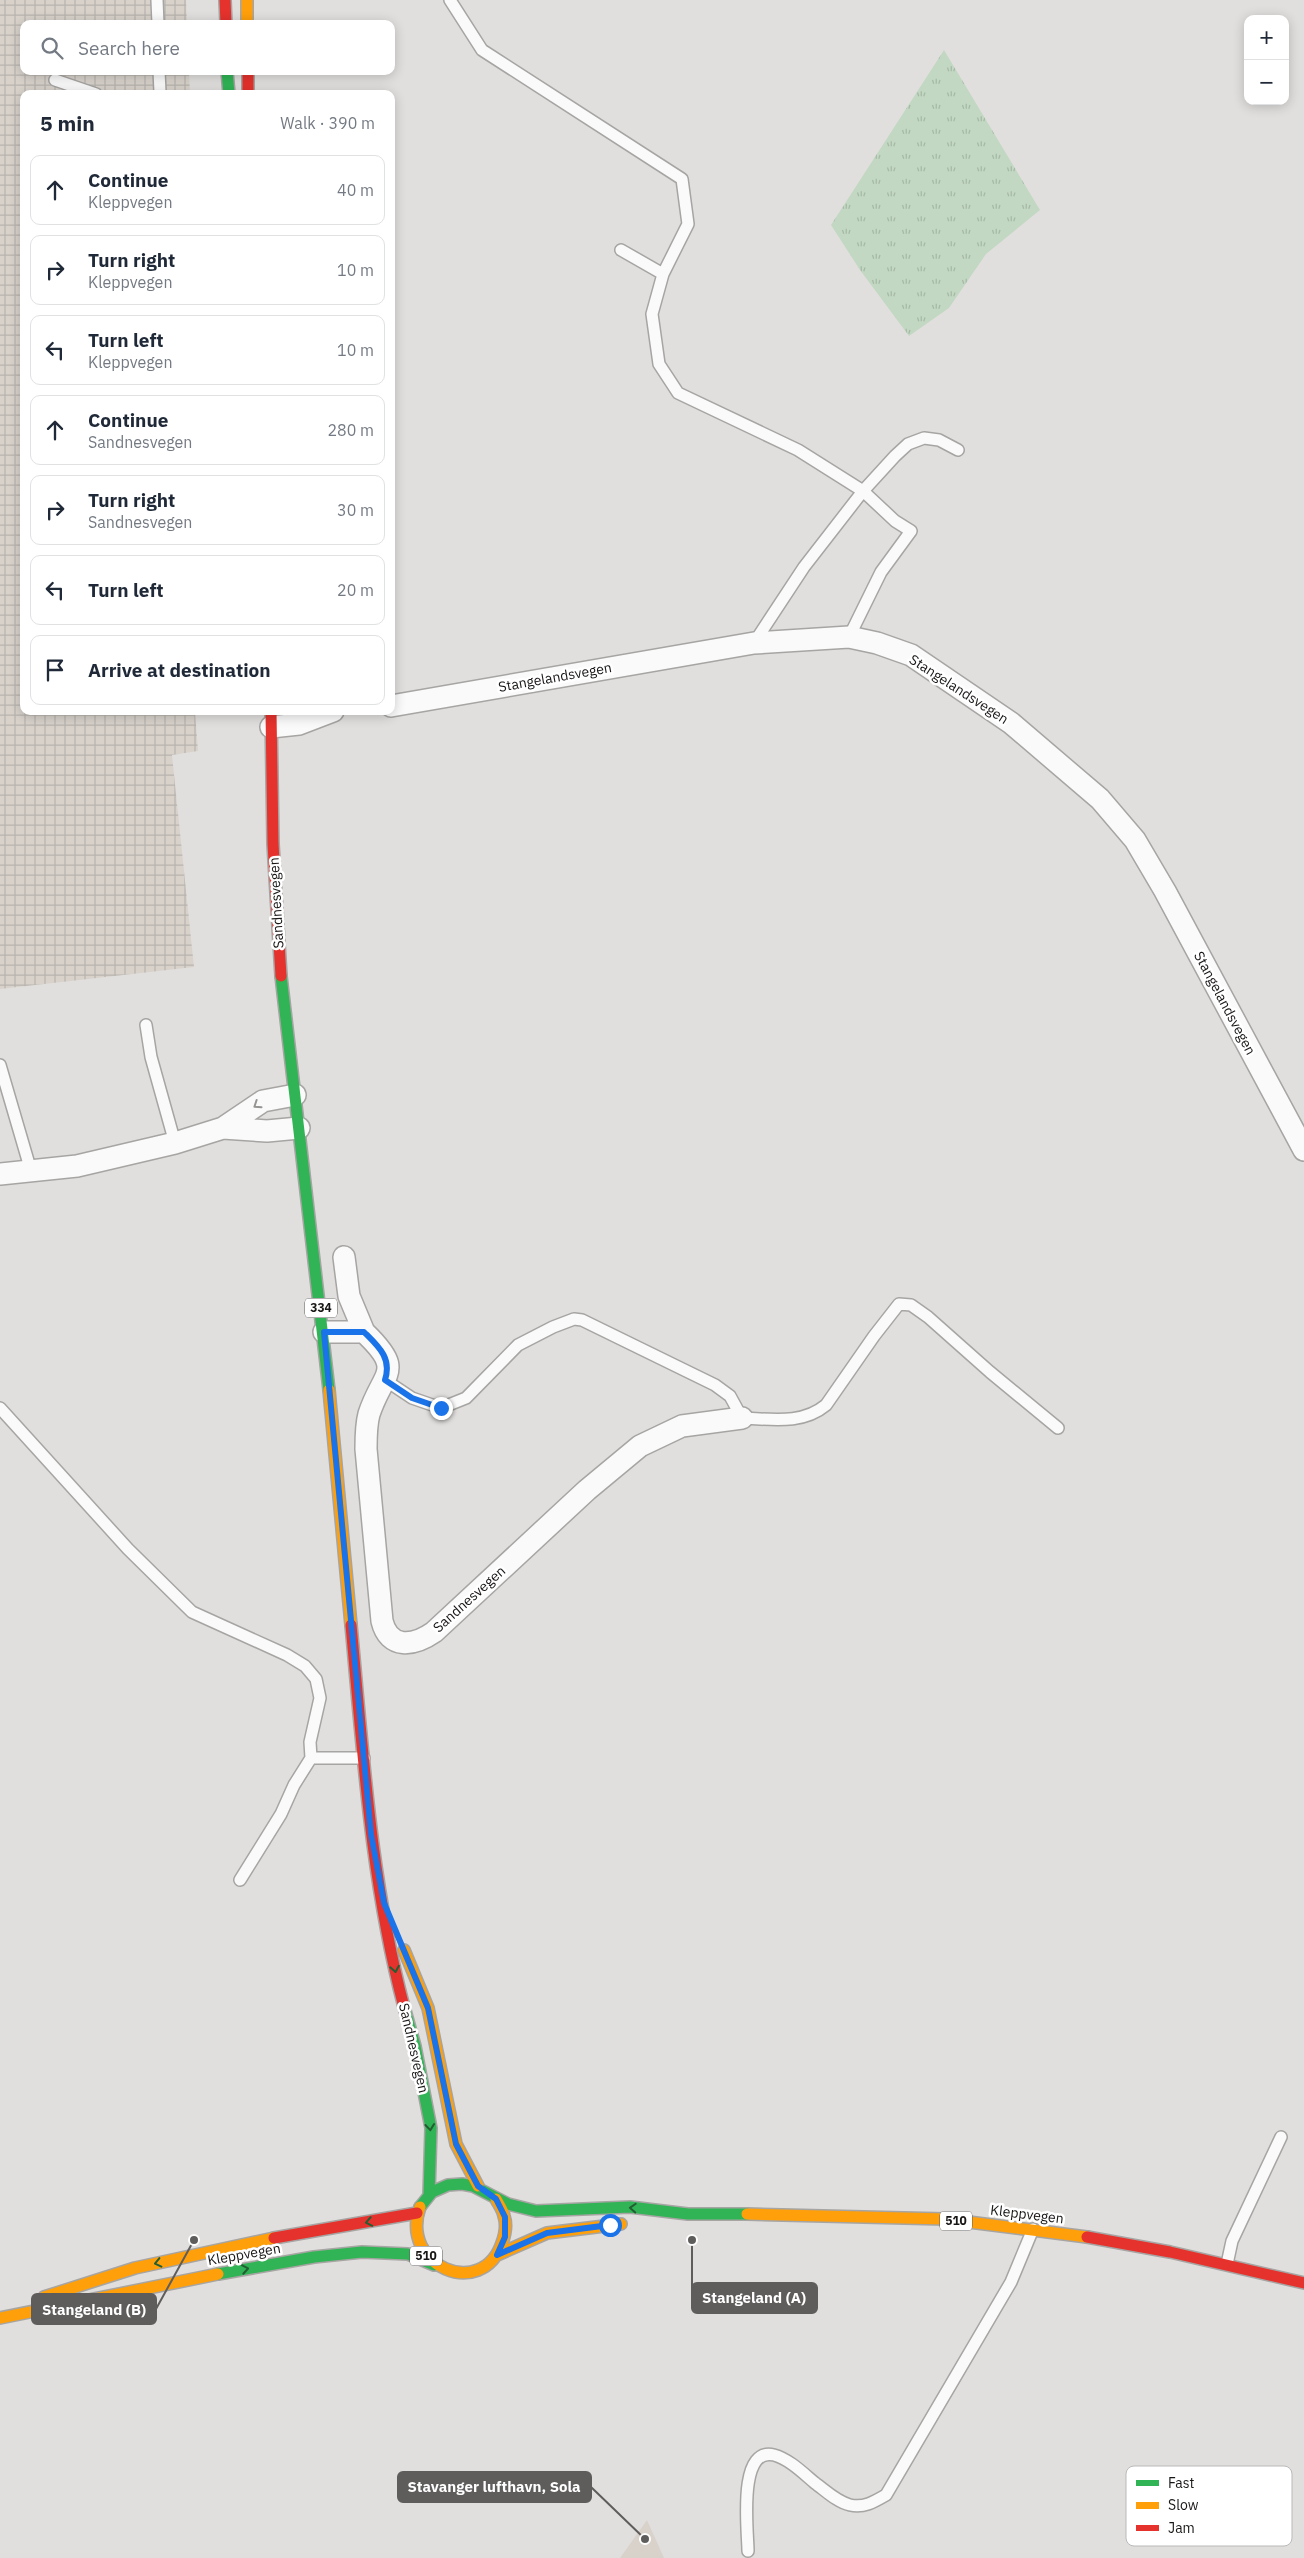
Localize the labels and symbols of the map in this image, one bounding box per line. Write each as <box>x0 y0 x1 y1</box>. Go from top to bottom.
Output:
street label: Stangelandsvegen <box>906 650 1012 728</box>
street label: Stangelandsvegen <box>497 658 613 696</box>
street label: Sandnesvegen <box>265 857 287 949</box>
street label: Stangelandsvegen <box>1190 948 1260 1058</box>
one-way arrow <box>253 1099 262 1109</box>
road number: 334 <box>305 1299 337 1318</box>
route end <box>430 1397 453 1420</box>
street label: Sandnesvegen <box>429 1562 509 1636</box>
one-way arrow <box>390 1964 400 1973</box>
street label: Sandnesvegen <box>395 2001 433 2095</box>
one-way arrow <box>424 2124 435 2132</box>
street label: Kleppvegen <box>989 2201 1065 2227</box>
one-way arrow <box>629 2202 637 2213</box>
road number: 510 <box>940 2212 972 2230</box>
route start <box>599 2214 622 2237</box>
one-way arrow <box>365 2216 374 2226</box>
street label: Kleppvegen <box>206 2239 282 2269</box>
road number: 510 <box>410 2246 442 2266</box>
one-way arrow <box>154 2257 163 2268</box>
one-way arrow <box>240 2265 249 2275</box>
callout: Stangeland (A) <box>692 2283 817 2313</box>
text: Stangeland (A) <box>702 2288 806 2307</box>
callout: Stangeland (B) <box>32 2294 156 2324</box>
text: Stangeland (B) <box>42 2300 146 2319</box>
legend <box>1126 2466 1292 2546</box>
callout: Stavanger lufthavn, Sola <box>398 2472 591 2502</box>
text: Fast <box>1168 2474 1194 2492</box>
text: Stavanger lufthavn, Sola <box>407 2477 581 2496</box>
text: Slow <box>1168 2496 1199 2514</box>
text: Jam <box>1168 2519 1195 2537</box>

